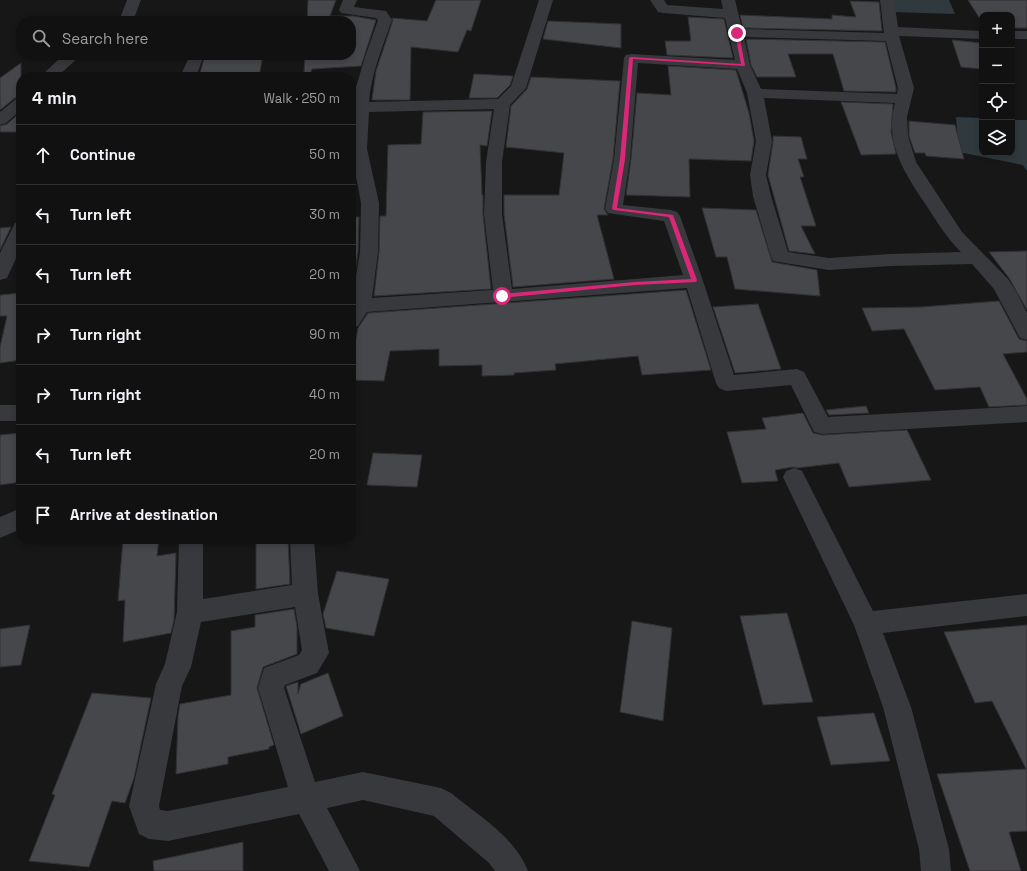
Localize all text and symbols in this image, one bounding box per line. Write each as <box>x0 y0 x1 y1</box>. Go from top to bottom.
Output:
map controls <box>979 12 1015 156</box>
button: + <box>979 12 1015 48</box>
search box <box>16 16 356 60</box>
route end <box>728 24 746 42</box>
icon: search <box>30 27 52 49</box>
text: Search here <box>62 29 148 48</box>
button: − <box>979 48 1015 84</box>
button: locate <box>979 84 1015 120</box>
text: 4 min <box>32 87 77 109</box>
text: Walk · 250 m <box>264 90 340 107</box>
button: layers <box>979 120 1015 156</box>
icon: ahead <box>32 144 54 166</box>
text: Continue <box>70 145 136 164</box>
text: 50 m <box>309 146 340 163</box>
icon: left <box>32 204 54 226</box>
text: Turn left <box>70 205 132 224</box>
text: 30 m <box>309 206 340 223</box>
icon: left <box>32 264 54 286</box>
text: Turn left <box>70 265 132 284</box>
text: 20 m <box>309 266 340 283</box>
route start <box>493 287 511 305</box>
icon: right <box>32 324 54 346</box>
text: Turn right <box>70 325 141 344</box>
text: 90 m <box>309 326 340 343</box>
icon: right <box>32 384 54 406</box>
text: Turn right <box>70 385 141 404</box>
text: 40 m <box>309 386 340 403</box>
icon: left <box>32 444 54 466</box>
text: Turn left <box>70 445 132 464</box>
text: 20 m <box>309 446 340 463</box>
icon: arrive <box>32 504 54 526</box>
text: Arrive at destination <box>70 505 218 524</box>

